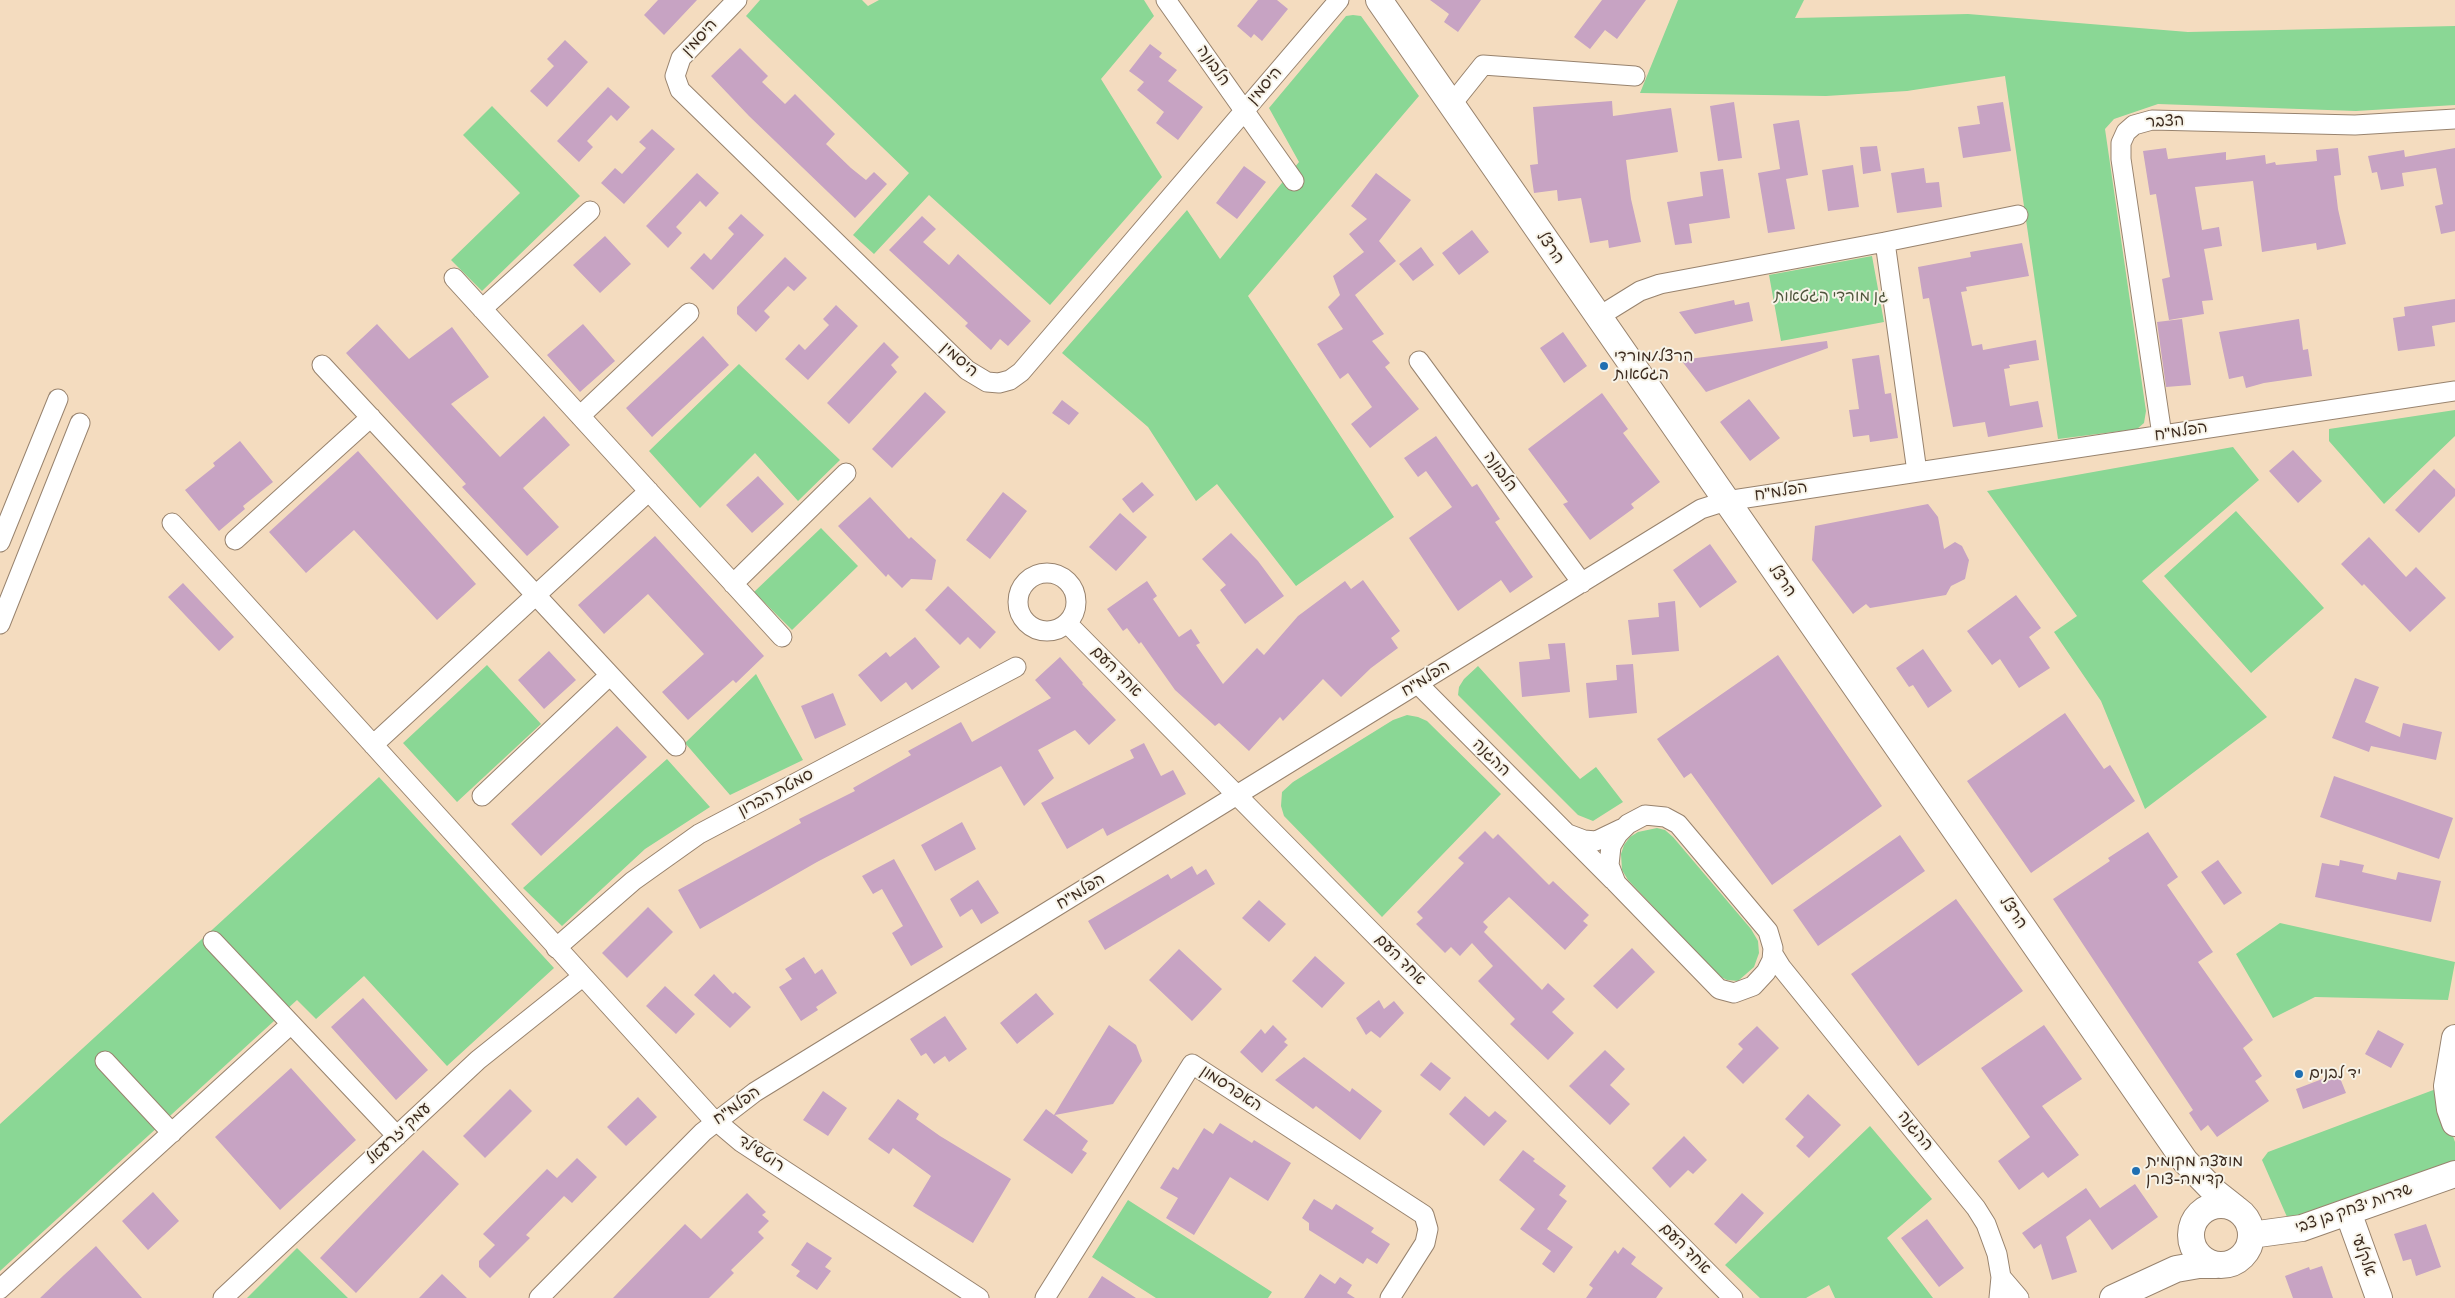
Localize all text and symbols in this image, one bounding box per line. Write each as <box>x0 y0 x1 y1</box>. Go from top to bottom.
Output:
street label: היסמין <box>678 16 722 60</box>
street label: הלבונה <box>1192 42 1234 90</box>
street label: היסמין <box>1244 63 1286 109</box>
street label: הצבר <box>2145 111 2185 133</box>
street label: הרצל <box>1532 228 1568 268</box>
park label: גן מורדי הגטאות <box>1774 287 1888 307</box>
street label: היסמין <box>936 339 982 381</box>
place label: הרצל/מורדי הגטאות <box>1614 347 1694 385</box>
marker: הרצל/מורדי הגטאות <box>1598 360 1610 372</box>
street label: הפלמ"ח <box>2153 418 2209 446</box>
street label: הלבונה <box>1479 448 1521 496</box>
street label: הפלמ"ח <box>1753 478 1809 506</box>
street label: הרצל <box>1764 561 1800 601</box>
street label: אחד העם <box>1086 642 1146 702</box>
street label: הפלמ"ח <box>1398 657 1454 701</box>
street label: ההגנה <box>1468 735 1514 781</box>
street label: סמטת הברון <box>735 765 817 821</box>
street label: הפלמ"ח <box>1053 870 1109 914</box>
street label: הרצל <box>1995 893 2031 933</box>
street label: אחד העם <box>1370 930 1430 990</box>
street label: האפרסמון <box>1196 1062 1266 1116</box>
place label: יד לבנים <box>2309 1064 2361 1084</box>
marker: יד לבנים <box>2293 1068 2305 1080</box>
street label: הפלמ"ח <box>710 1083 764 1129</box>
street label: עמק יזרעאל <box>363 1099 435 1169</box>
street label: ההגנה <box>1893 1107 1937 1155</box>
street label: רוטשילד <box>734 1131 788 1177</box>
place label: מועצה מקומית קדימה-צורן <box>2146 1152 2243 1190</box>
marker: מועצה מקומית קדימה-צורן <box>2130 1165 2142 1177</box>
street label: שדרות יצחק בן צבי <box>2293 1180 2415 1238</box>
street label: אחד העם <box>1655 1219 1715 1279</box>
street label: אלקלעי <box>2346 1231 2380 1279</box>

